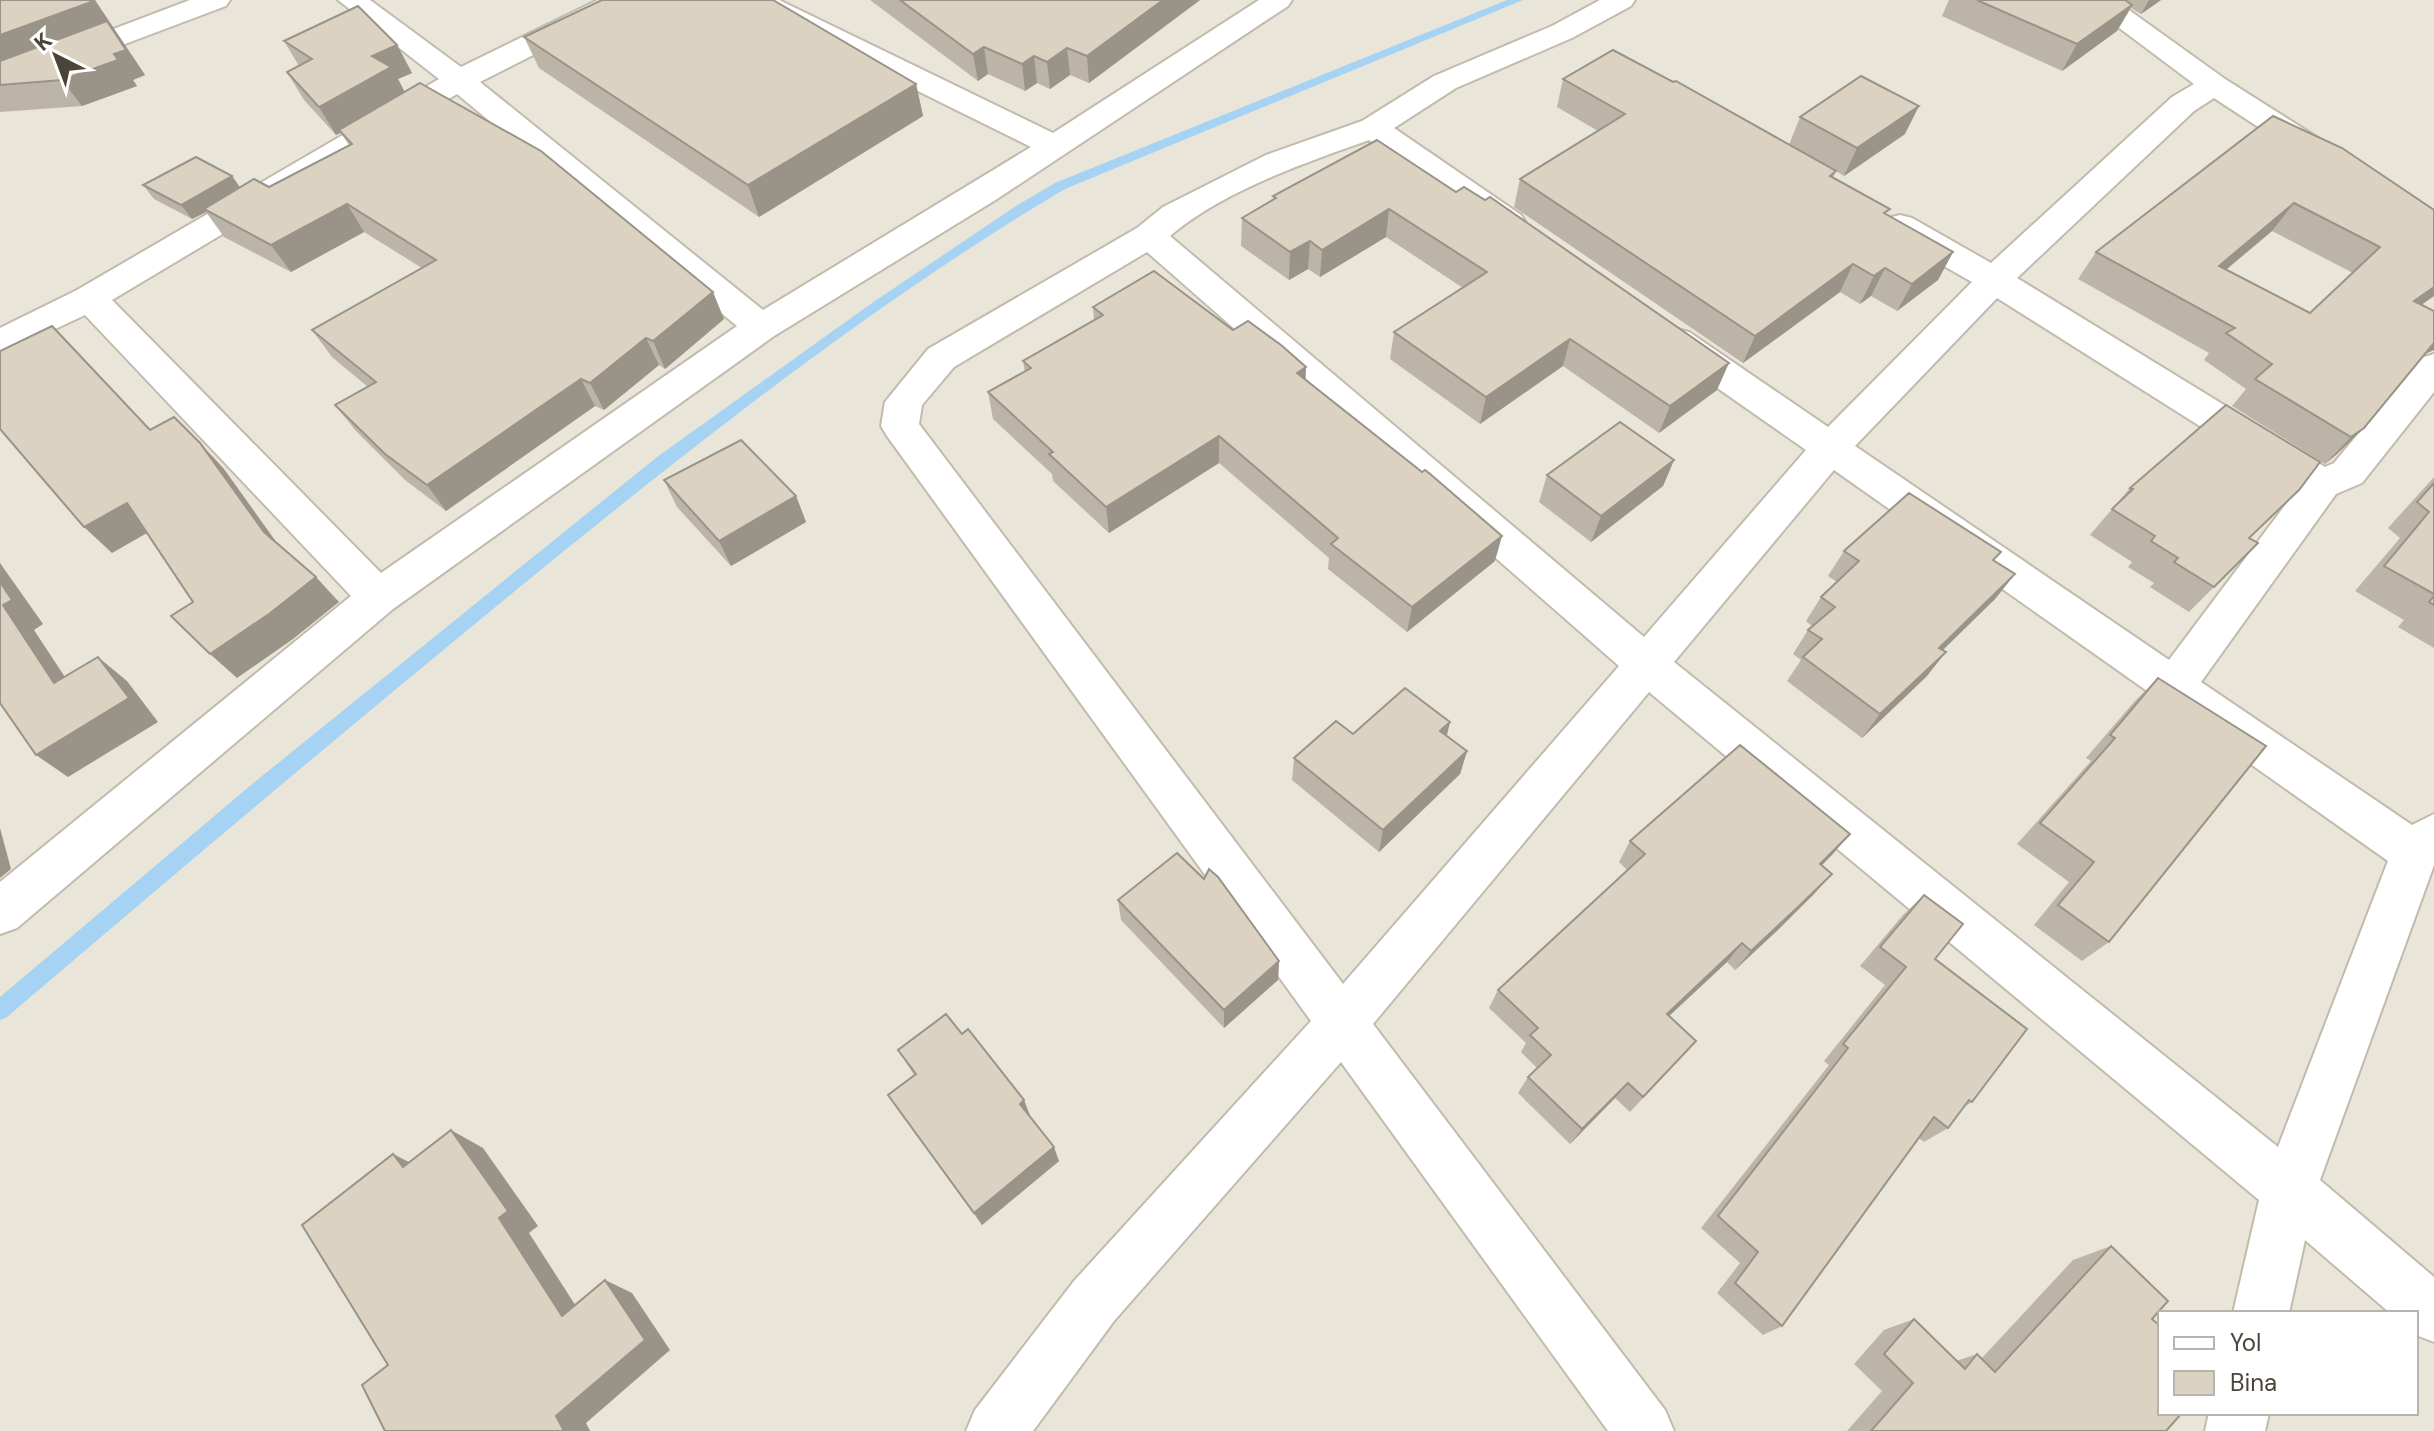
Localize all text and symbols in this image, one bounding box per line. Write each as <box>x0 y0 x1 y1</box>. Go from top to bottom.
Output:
north arrow <box>16 16 96 96</box>
text: K <box>28 26 58 57</box>
legend <box>2158 1311 2418 1415</box>
text: Yol <box>2230 1327 2261 1358</box>
text: Bina <box>2230 1367 2277 1398</box>

